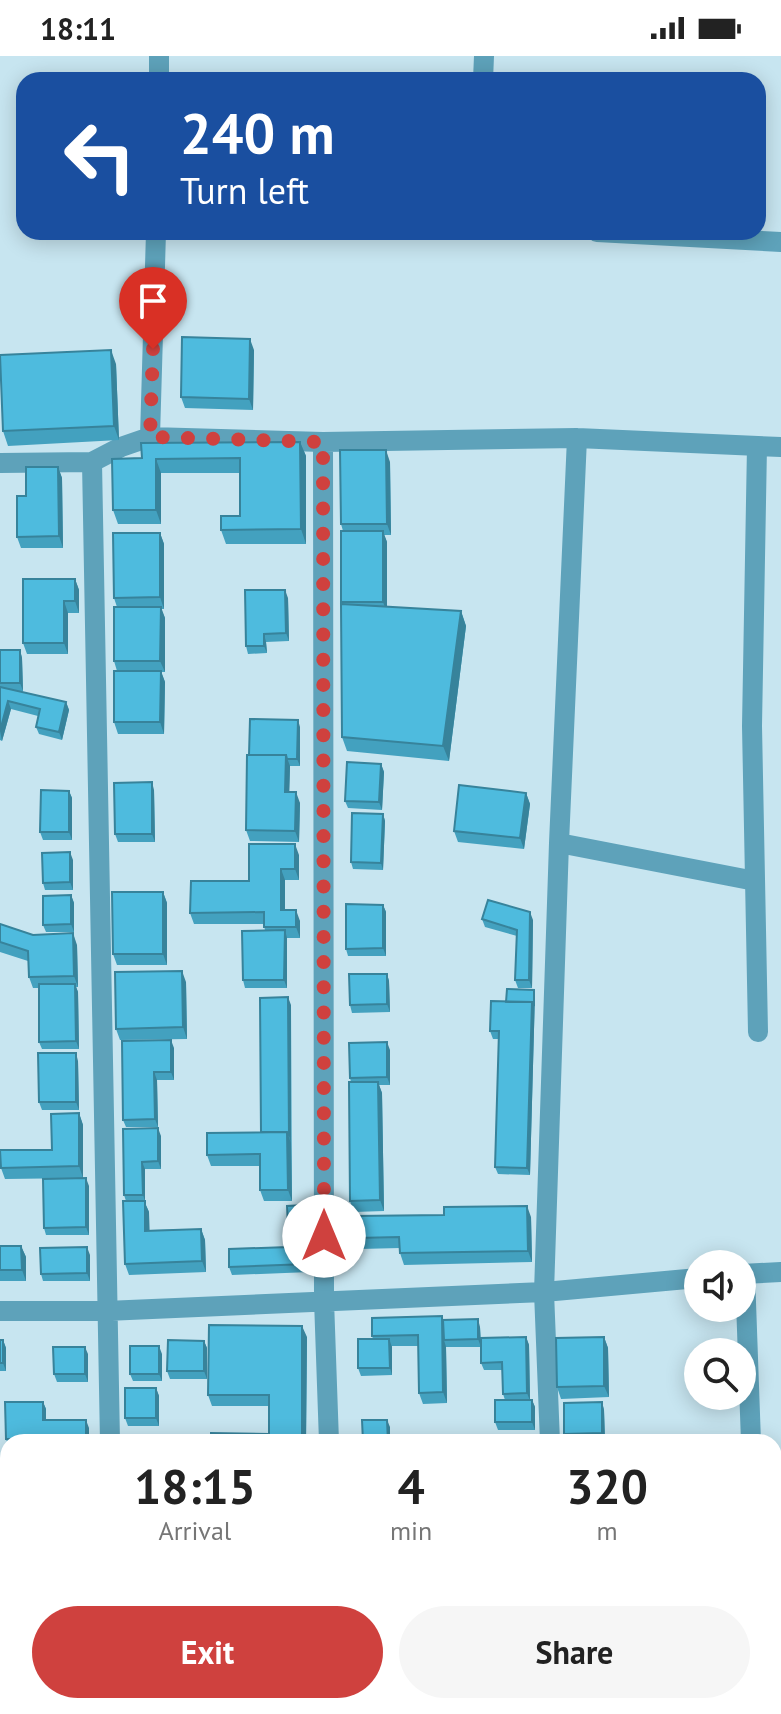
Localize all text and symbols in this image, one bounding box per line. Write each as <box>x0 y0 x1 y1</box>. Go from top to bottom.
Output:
text: 18:11 <box>40 9 116 48</box>
text: 240 m <box>180 97 335 169</box>
icon: left <box>48 104 152 208</box>
text: Turn left <box>180 167 309 214</box>
pin <box>119 267 187 349</box>
icon: arrive <box>131 279 175 323</box>
position arrow <box>282 1194 366 1278</box>
map controls <box>684 1250 756 1410</box>
button: sound <box>684 1250 756 1322</box>
button: search <box>684 1338 756 1410</box>
text: 18:15 <box>134 1455 256 1517</box>
text: 4 <box>397 1455 425 1517</box>
text: 320 <box>566 1455 648 1517</box>
text: Arrival <box>159 1514 231 1547</box>
text: min <box>390 1514 432 1547</box>
text: m <box>597 1514 618 1547</box>
button: Exit <box>32 1606 383 1698</box>
button: Share <box>399 1606 750 1698</box>

